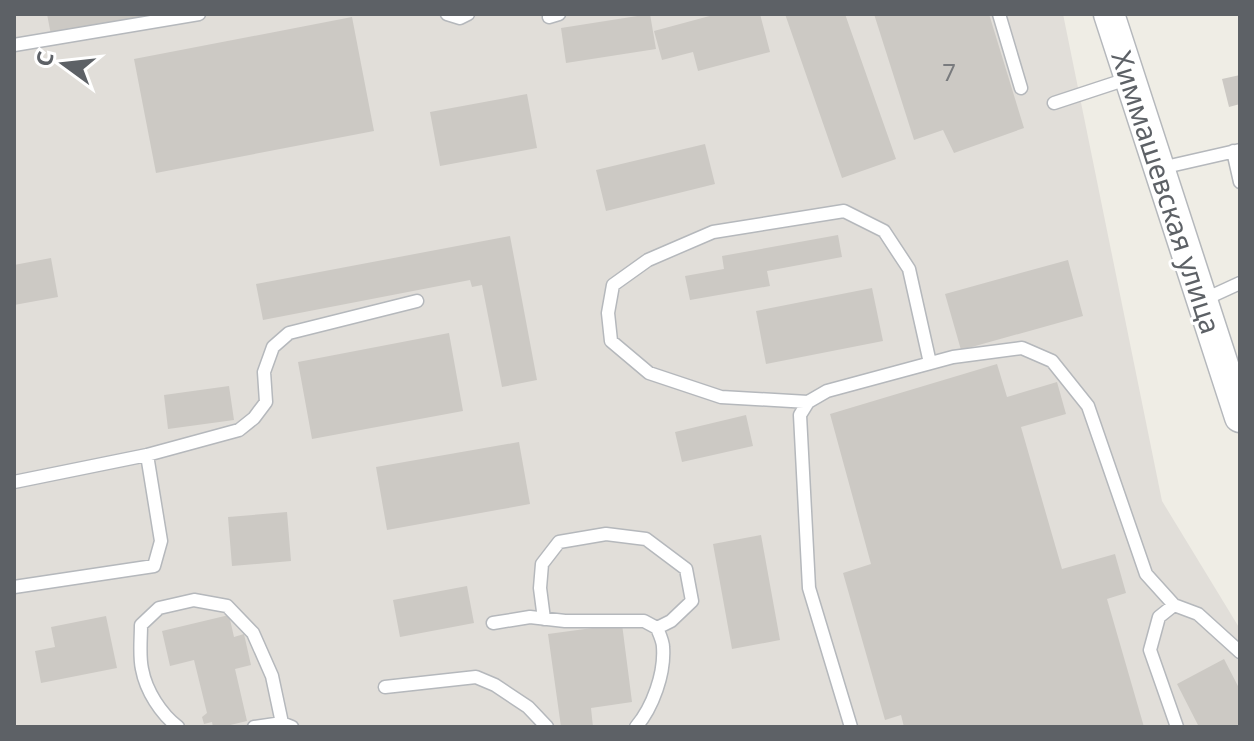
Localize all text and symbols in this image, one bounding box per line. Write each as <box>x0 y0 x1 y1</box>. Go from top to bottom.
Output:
north arrow <box>24 24 104 104</box>
street label: Химмашевская улица <box>1103 46 1231 338</box>
text: С <box>27 48 60 69</box>
house number: 7 <box>942 55 956 88</box>

